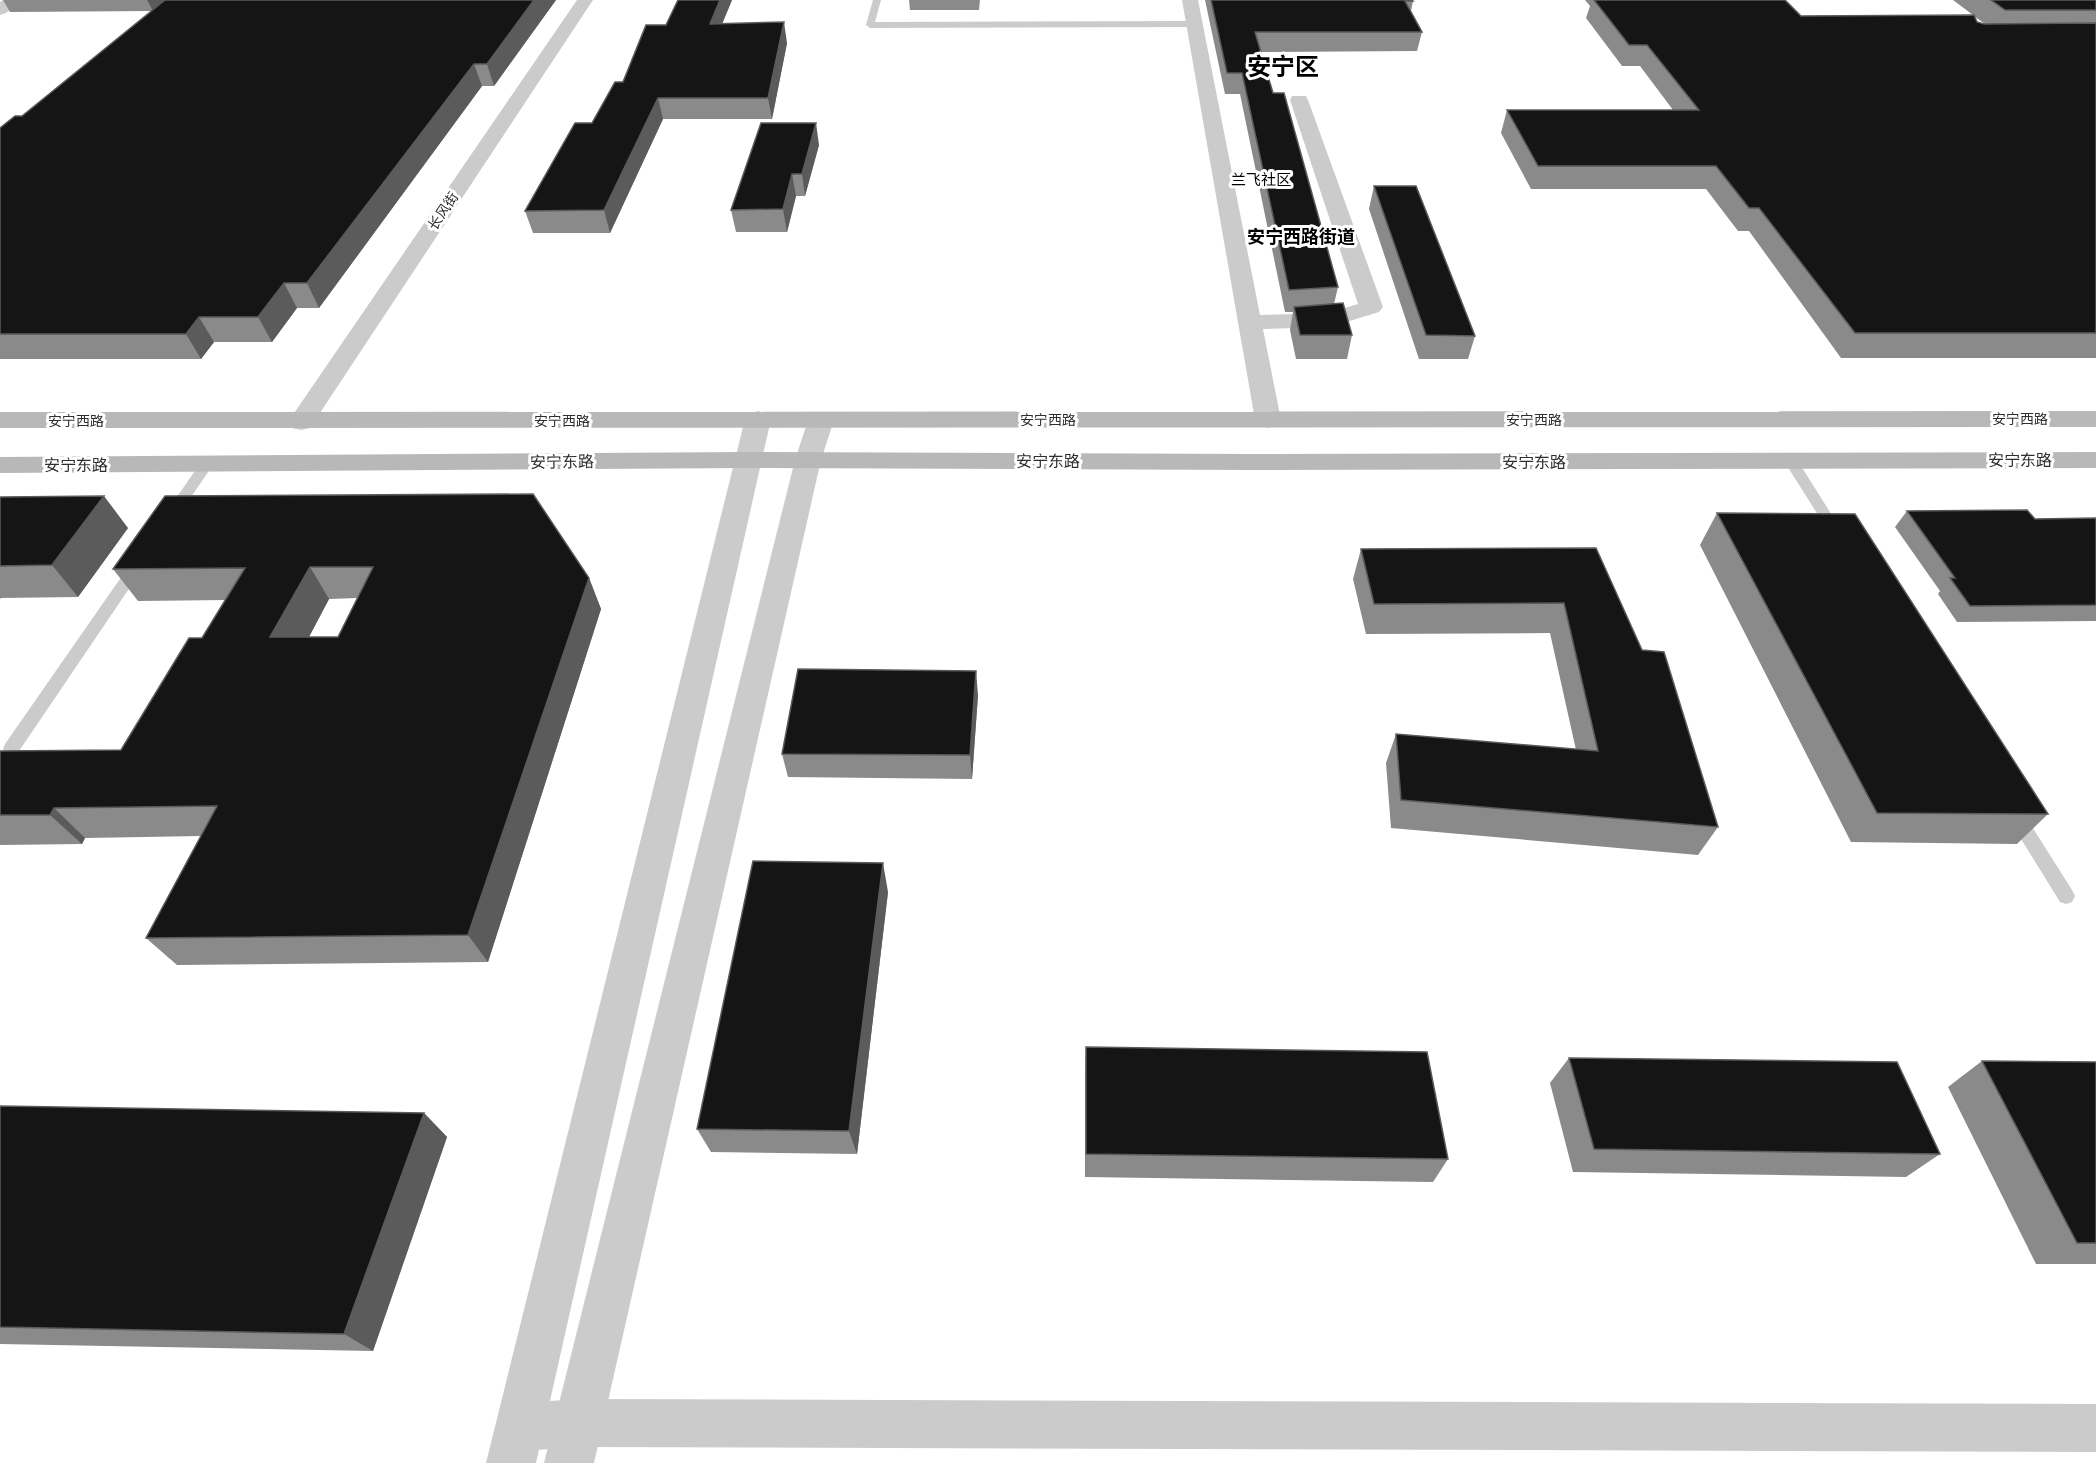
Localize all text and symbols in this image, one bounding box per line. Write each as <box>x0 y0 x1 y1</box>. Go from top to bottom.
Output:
district label: 安宁区 <box>1247 53 1319 81</box>
district label: 兰飞社区 <box>1231 171 1291 189</box>
street label: 长风街 <box>425 189 461 233</box>
district label: 安宁西路街道 <box>1247 226 1355 247</box>
street label: 安宁西路 <box>1992 411 2048 427</box>
street label: 安宁西路 <box>1020 412 1076 428</box>
street label: 安宁西路 <box>1506 412 1562 428</box>
street label: 安宁西路 <box>48 413 104 429</box>
street label: 安宁西路 <box>534 413 590 429</box>
street label: 安宁东路 <box>1988 451 2052 470</box>
street label: 安宁东路 <box>530 452 594 472</box>
street label: 安宁东路 <box>1016 452 1080 471</box>
street label: 安宁东路 <box>1502 453 1566 472</box>
street label: 安宁东路 <box>44 456 108 475</box>

